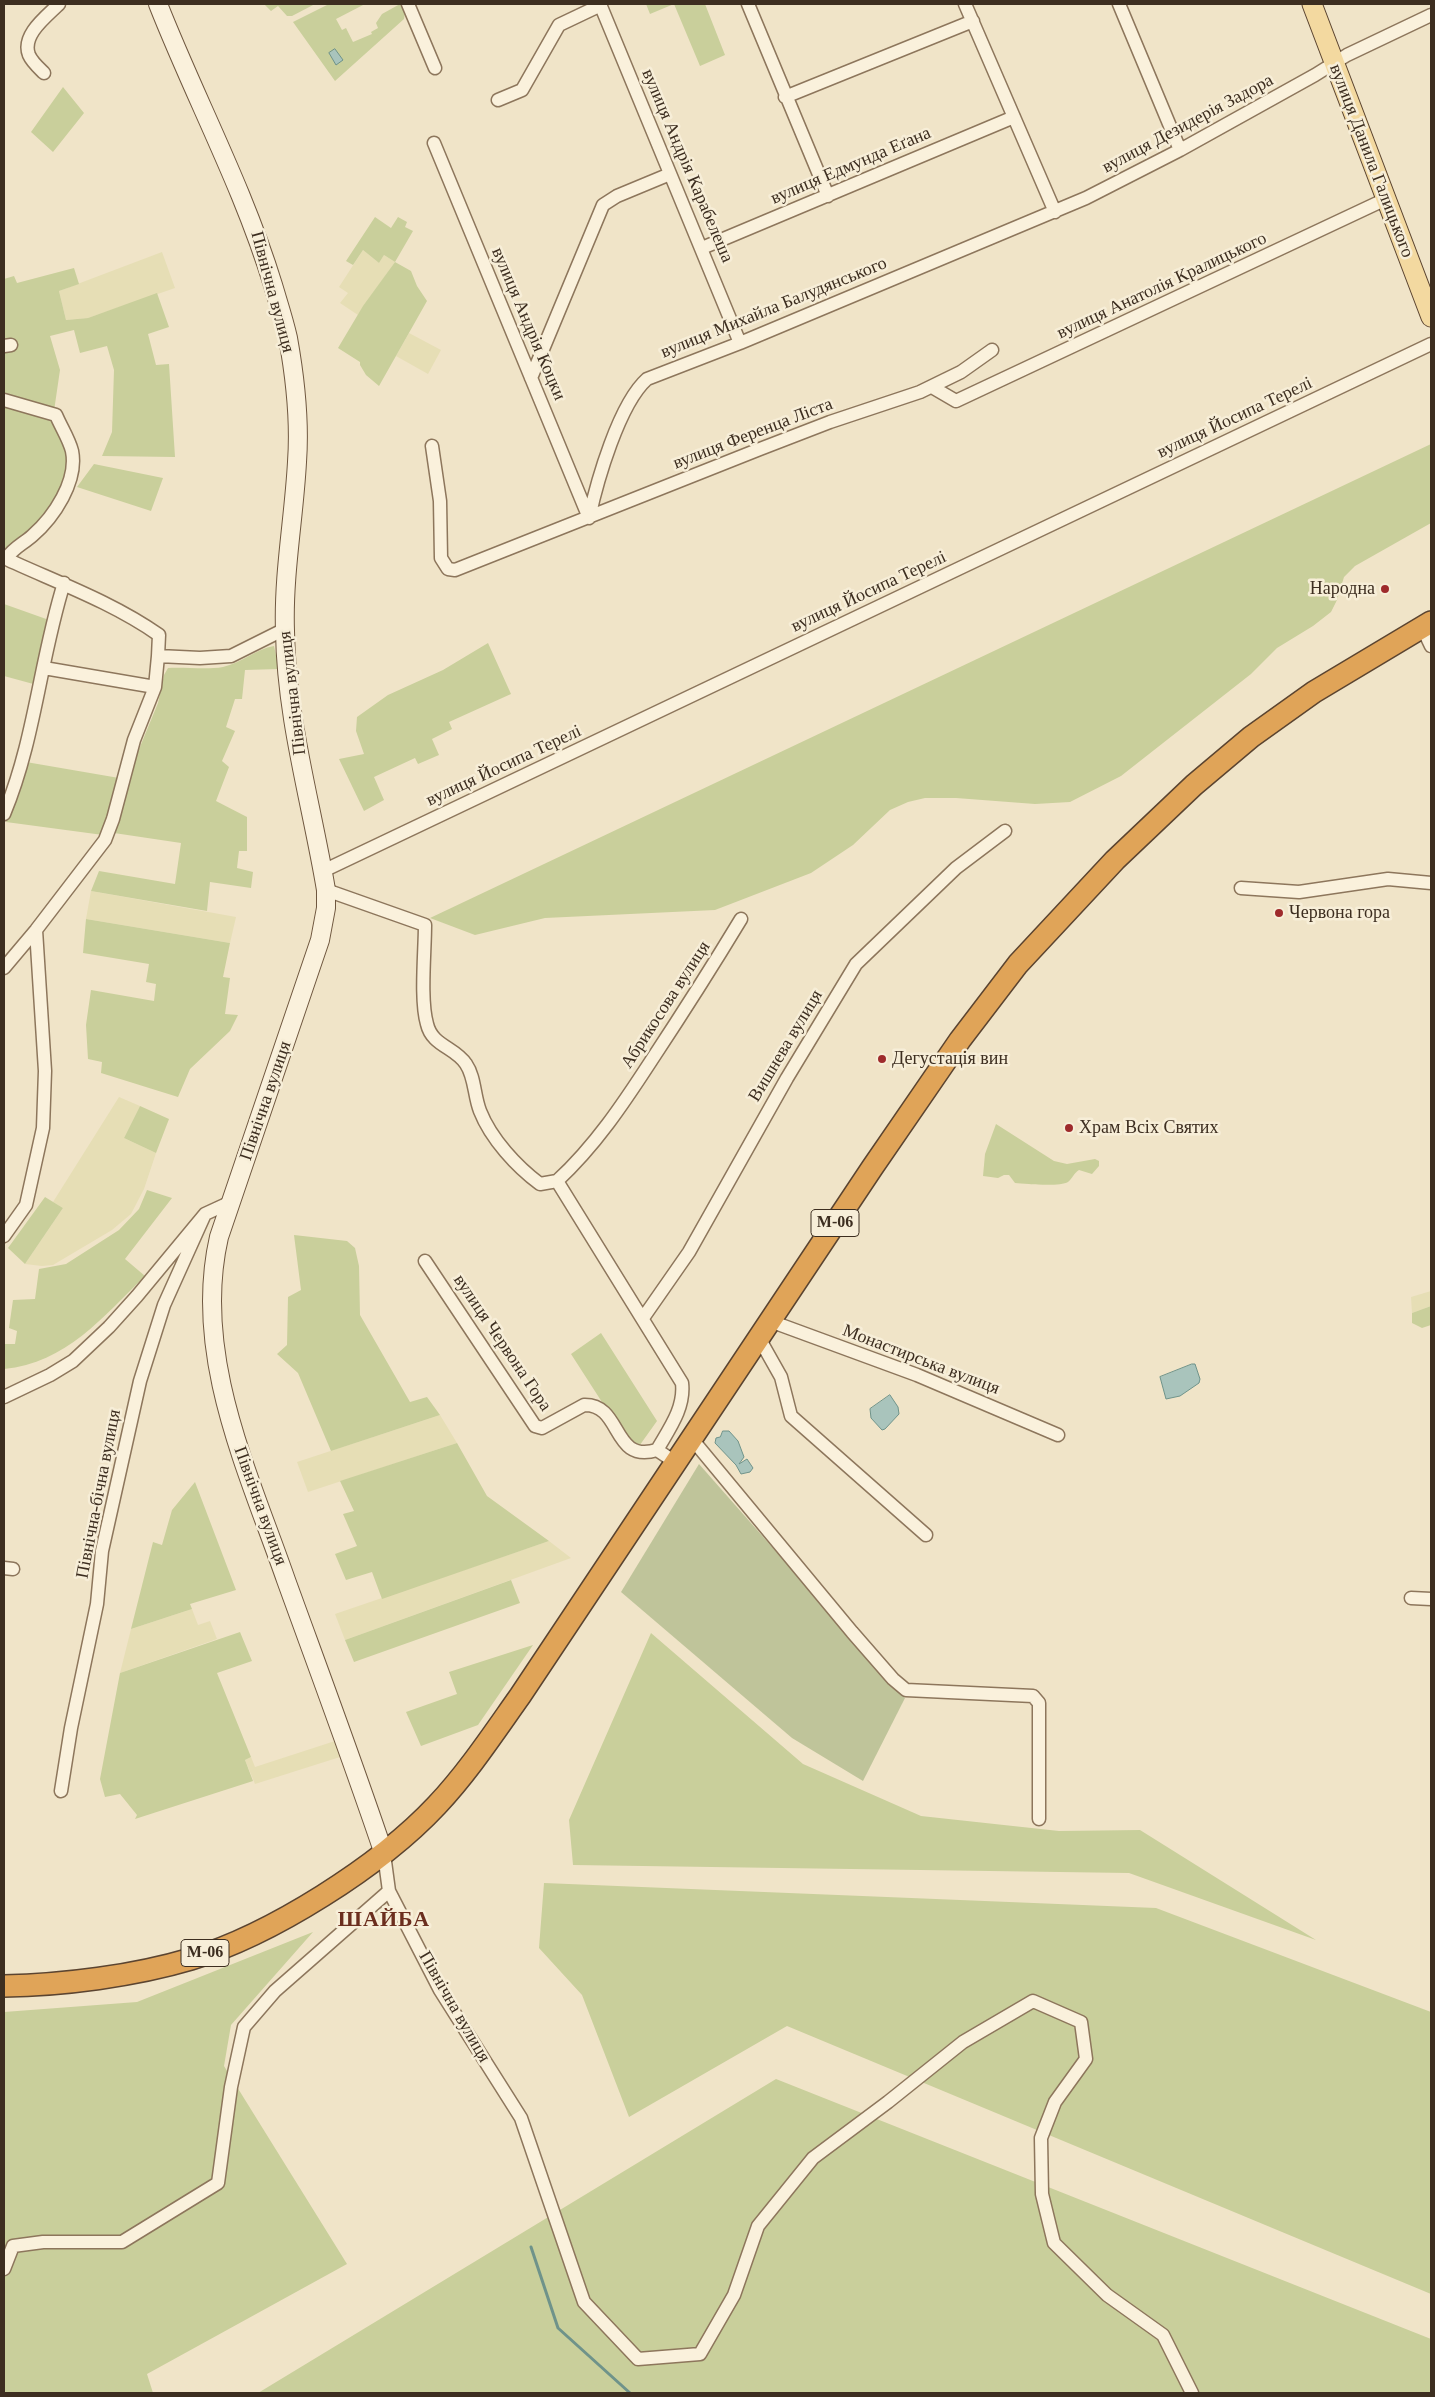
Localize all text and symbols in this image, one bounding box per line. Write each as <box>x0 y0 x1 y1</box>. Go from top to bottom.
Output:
street label: вулиця Данила Галицького <box>1324 61 1418 261</box>
street label: вулиця Андрія Карабелеша <box>636 66 738 266</box>
street label: вулиця Дезидерія Задора <box>1099 70 1277 178</box>
street label: вулиця Едмунда Еґана <box>768 122 934 210</box>
street label: вулиця Анатолія Кралицького <box>1054 228 1270 344</box>
street label: Північна вулиця <box>245 229 299 355</box>
street label: вулиця Андрія Коцки <box>486 244 570 404</box>
street label: вулиця Михайла Балудянського <box>658 253 890 363</box>
street label: вулиця Йосипа Терелі <box>1154 373 1316 463</box>
street label: вулиця Ференца Ліста <box>670 394 836 474</box>
street label: вулиця Йосипа Терелі <box>788 547 950 637</box>
place label: Народна <box>1310 578 1375 600</box>
marker: Народна <box>1379 583 1391 595</box>
street label: Північна вулиця <box>275 630 311 756</box>
street label: вулиця Йосипа Терелі <box>423 721 585 811</box>
place label: Червона гора <box>1289 902 1390 924</box>
marker: Червона гора <box>1273 907 1285 919</box>
street label: Абрикосова вулиця <box>617 937 715 1073</box>
street label: Вишнева вулиця <box>744 986 828 1106</box>
street label: Північна вулиця <box>235 1038 297 1164</box>
place label: Дегустація вин <box>892 1048 1008 1070</box>
marker: Дегустація вин <box>876 1053 888 1065</box>
place label: Храм Всіх Святих <box>1079 1117 1218 1139</box>
marker: Храм Всіх Святих <box>1063 1122 1075 1134</box>
road number: М-06 <box>811 1210 859 1236</box>
street label: вулиця Червона Гора <box>448 1271 556 1415</box>
street label: Монастирська вулиця <box>839 1320 1003 1400</box>
street label: Північна-бічна вулиця <box>72 1408 126 1580</box>
street label: Північна вулиця <box>228 1444 292 1568</box>
district label: ШАЙБА <box>337 1907 431 1933</box>
road number: М-06 <box>181 1940 229 1966</box>
street label: Північна вулиця <box>413 1948 495 2066</box>

